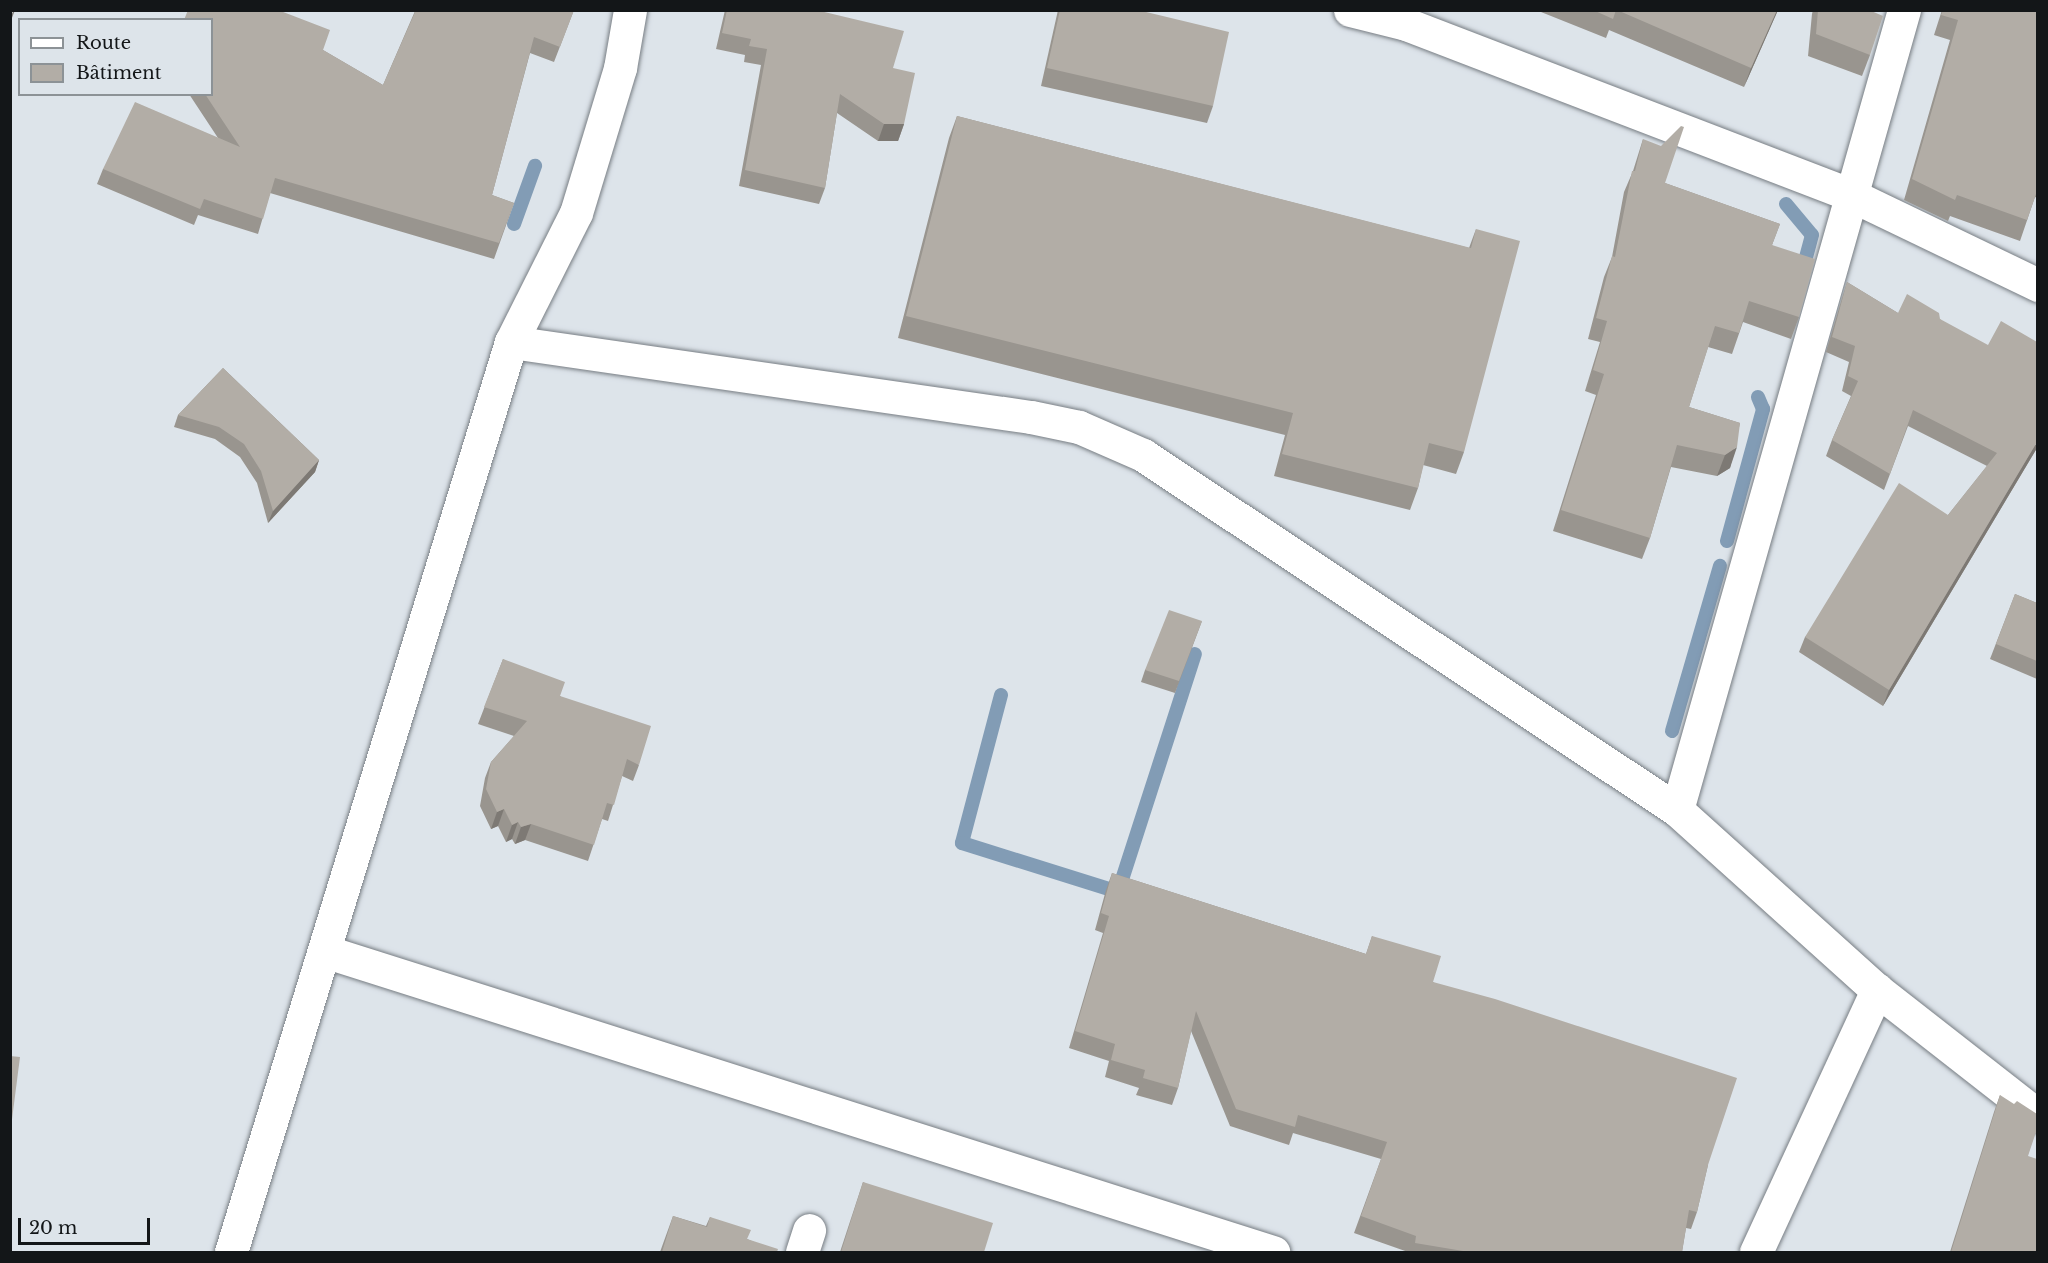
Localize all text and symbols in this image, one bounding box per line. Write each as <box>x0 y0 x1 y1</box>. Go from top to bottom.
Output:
legend <box>18 18 213 96</box>
text: Route <box>76 32 131 54</box>
text: Bâtiment <box>76 62 162 84</box>
scale bar <box>21 1206 153 1244</box>
text: 20 m <box>29 1217 77 1239</box>

